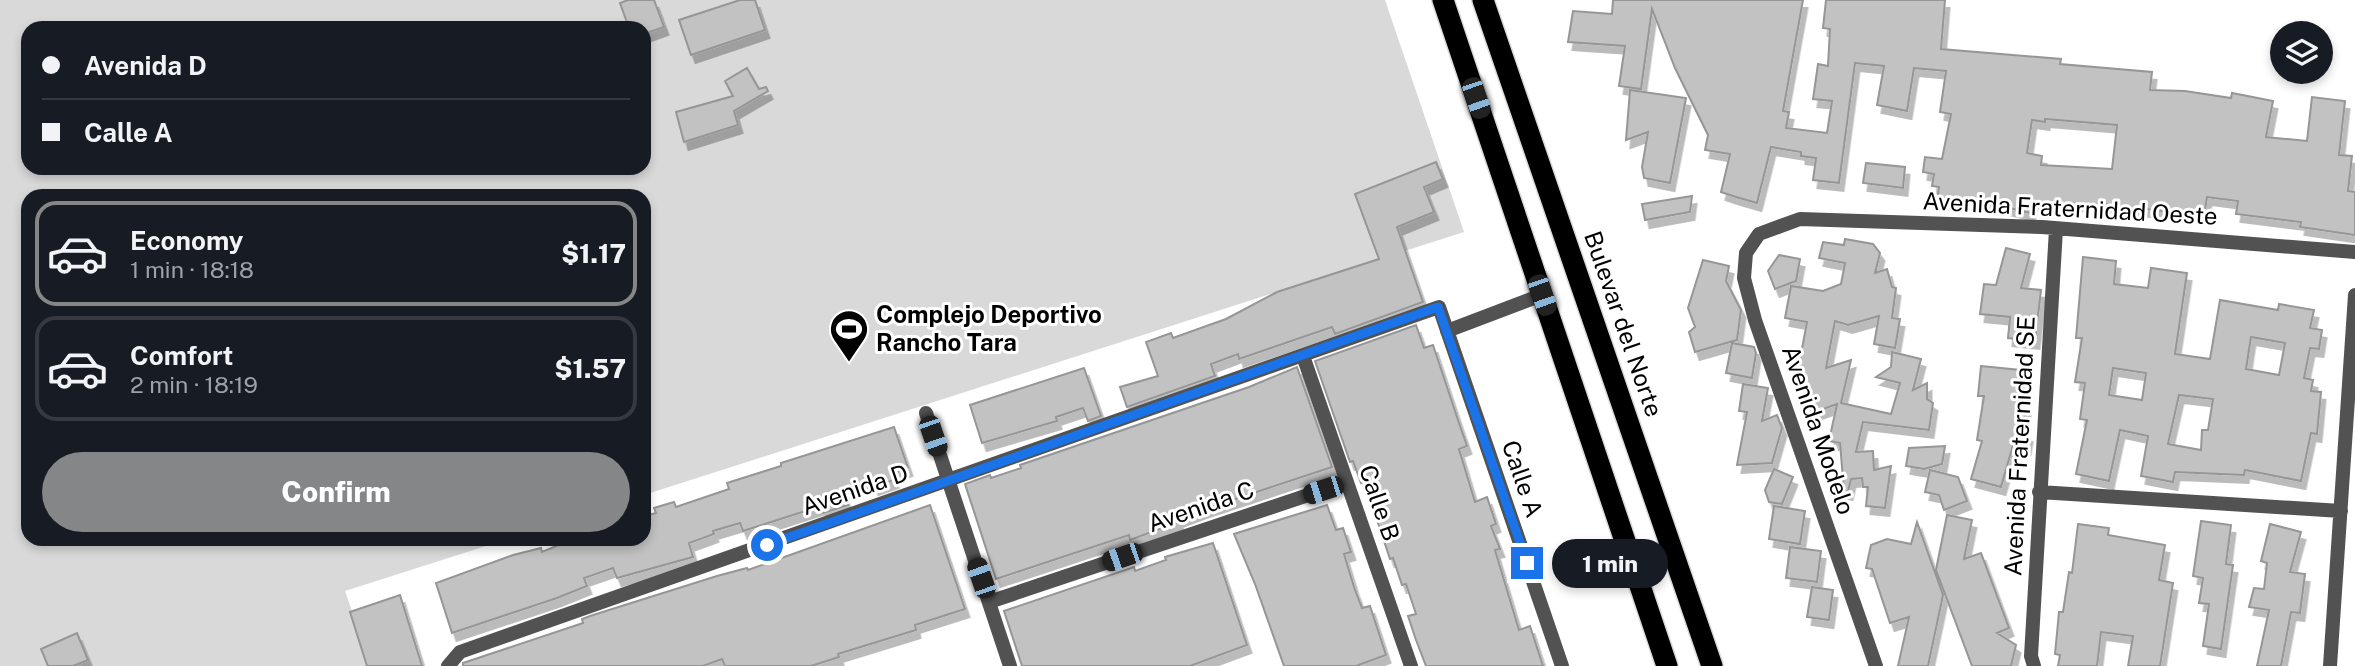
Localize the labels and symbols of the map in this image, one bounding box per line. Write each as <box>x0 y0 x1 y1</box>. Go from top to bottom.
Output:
car <box>1460 75 1493 121</box>
street label: Avenida Fraternidad Oeste <box>1922 186 2218 230</box>
street label: Bulevar del Norte <box>1579 227 1669 420</box>
car <box>1526 272 1559 318</box>
place label: Complejo Deportivo Rancho Tara <box>876 300 1102 356</box>
sports icon: Complejo Deportivo Rancho Tara <box>828 308 870 363</box>
street label: Avenida Fraternidad SE <box>1998 315 2040 577</box>
street label: Avenida Modelo <box>1777 341 1861 518</box>
car <box>917 413 950 459</box>
street label: Calle A <box>1497 437 1549 521</box>
street label: Avenida D <box>798 458 912 520</box>
street label: Calle B <box>1354 461 1406 544</box>
car <box>1300 474 1347 506</box>
street label: Avenida C <box>1144 475 1258 537</box>
route start <box>751 529 783 561</box>
callout: 1 min <box>1552 538 1667 588</box>
car <box>1099 540 1146 574</box>
route end <box>1511 547 1543 579</box>
car <box>965 555 998 601</box>

